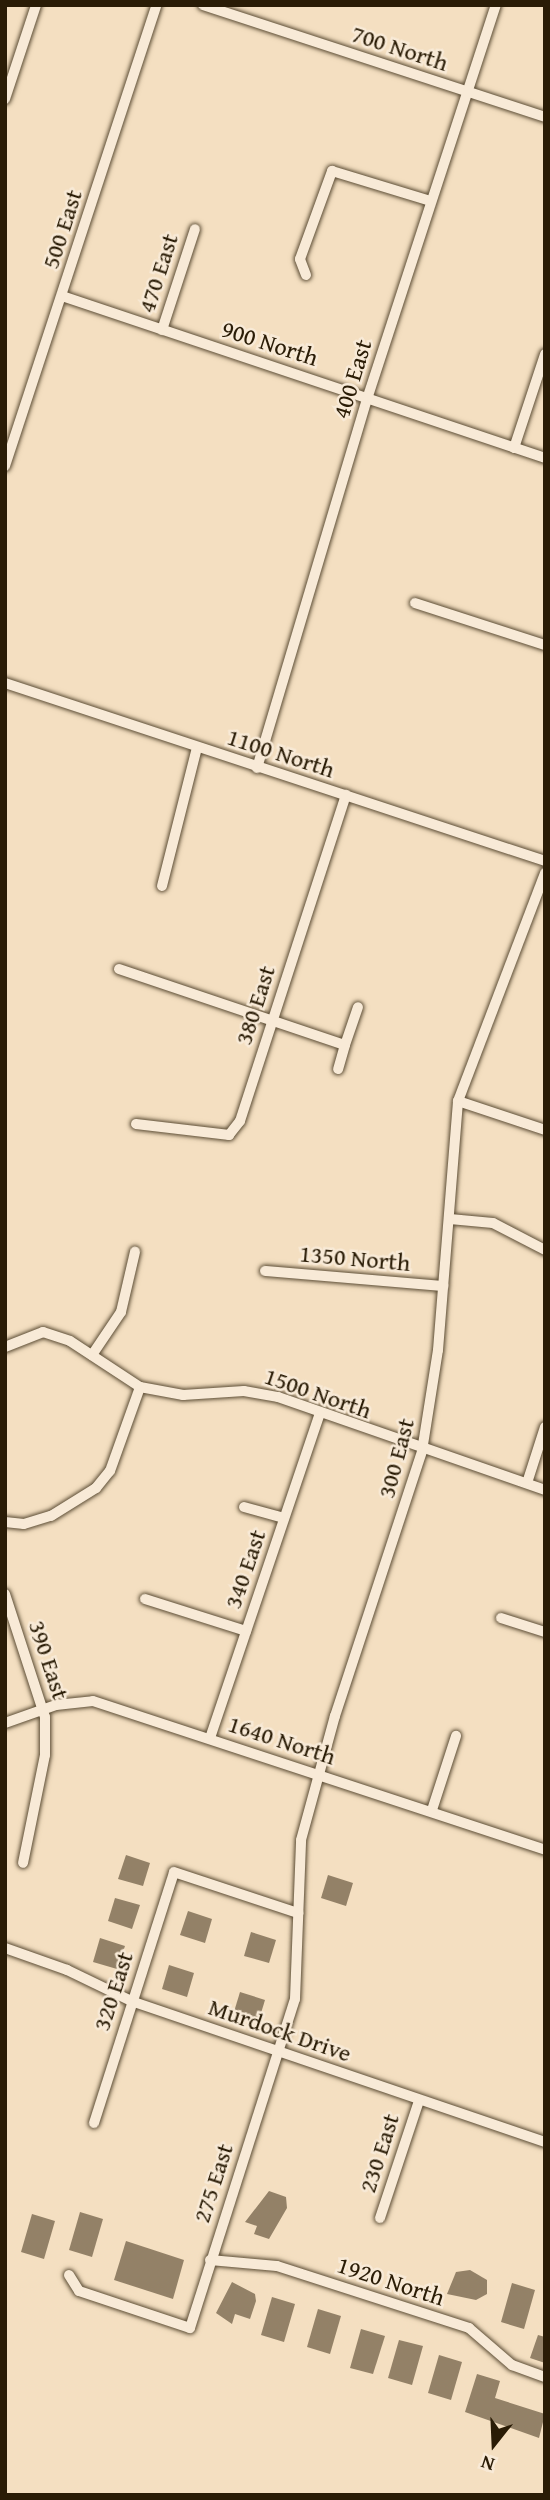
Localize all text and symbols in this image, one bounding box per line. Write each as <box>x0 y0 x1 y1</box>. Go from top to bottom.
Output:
street label: 700 North <box>348 19 452 77</box>
street label: 500 East <box>36 186 88 272</box>
street label: 470 East <box>132 230 184 316</box>
street label: 900 North <box>218 314 322 372</box>
street label: 400 East <box>326 336 378 422</box>
street label: 1100 North <box>224 722 338 784</box>
street label: 380 East <box>229 962 281 1048</box>
street label: 1350 North <box>298 1239 412 1277</box>
street label: 1500 North <box>261 1361 375 1425</box>
street label: 300 East <box>372 1415 420 1501</box>
street label: 340 East <box>218 1526 272 1612</box>
street label: 390 East <box>23 1617 75 1703</box>
street label: 1640 North <box>225 1709 339 1771</box>
street label: 320 East <box>87 1948 139 2034</box>
street label: Murdock Drive <box>205 1992 355 2068</box>
street label: 230 East <box>353 2110 405 2196</box>
street label: 275 East <box>187 2140 239 2226</box>
street label: 1920 North <box>334 2250 448 2312</box>
north arrow <box>459 2409 529 2479</box>
text: N <box>477 2449 498 2479</box>

